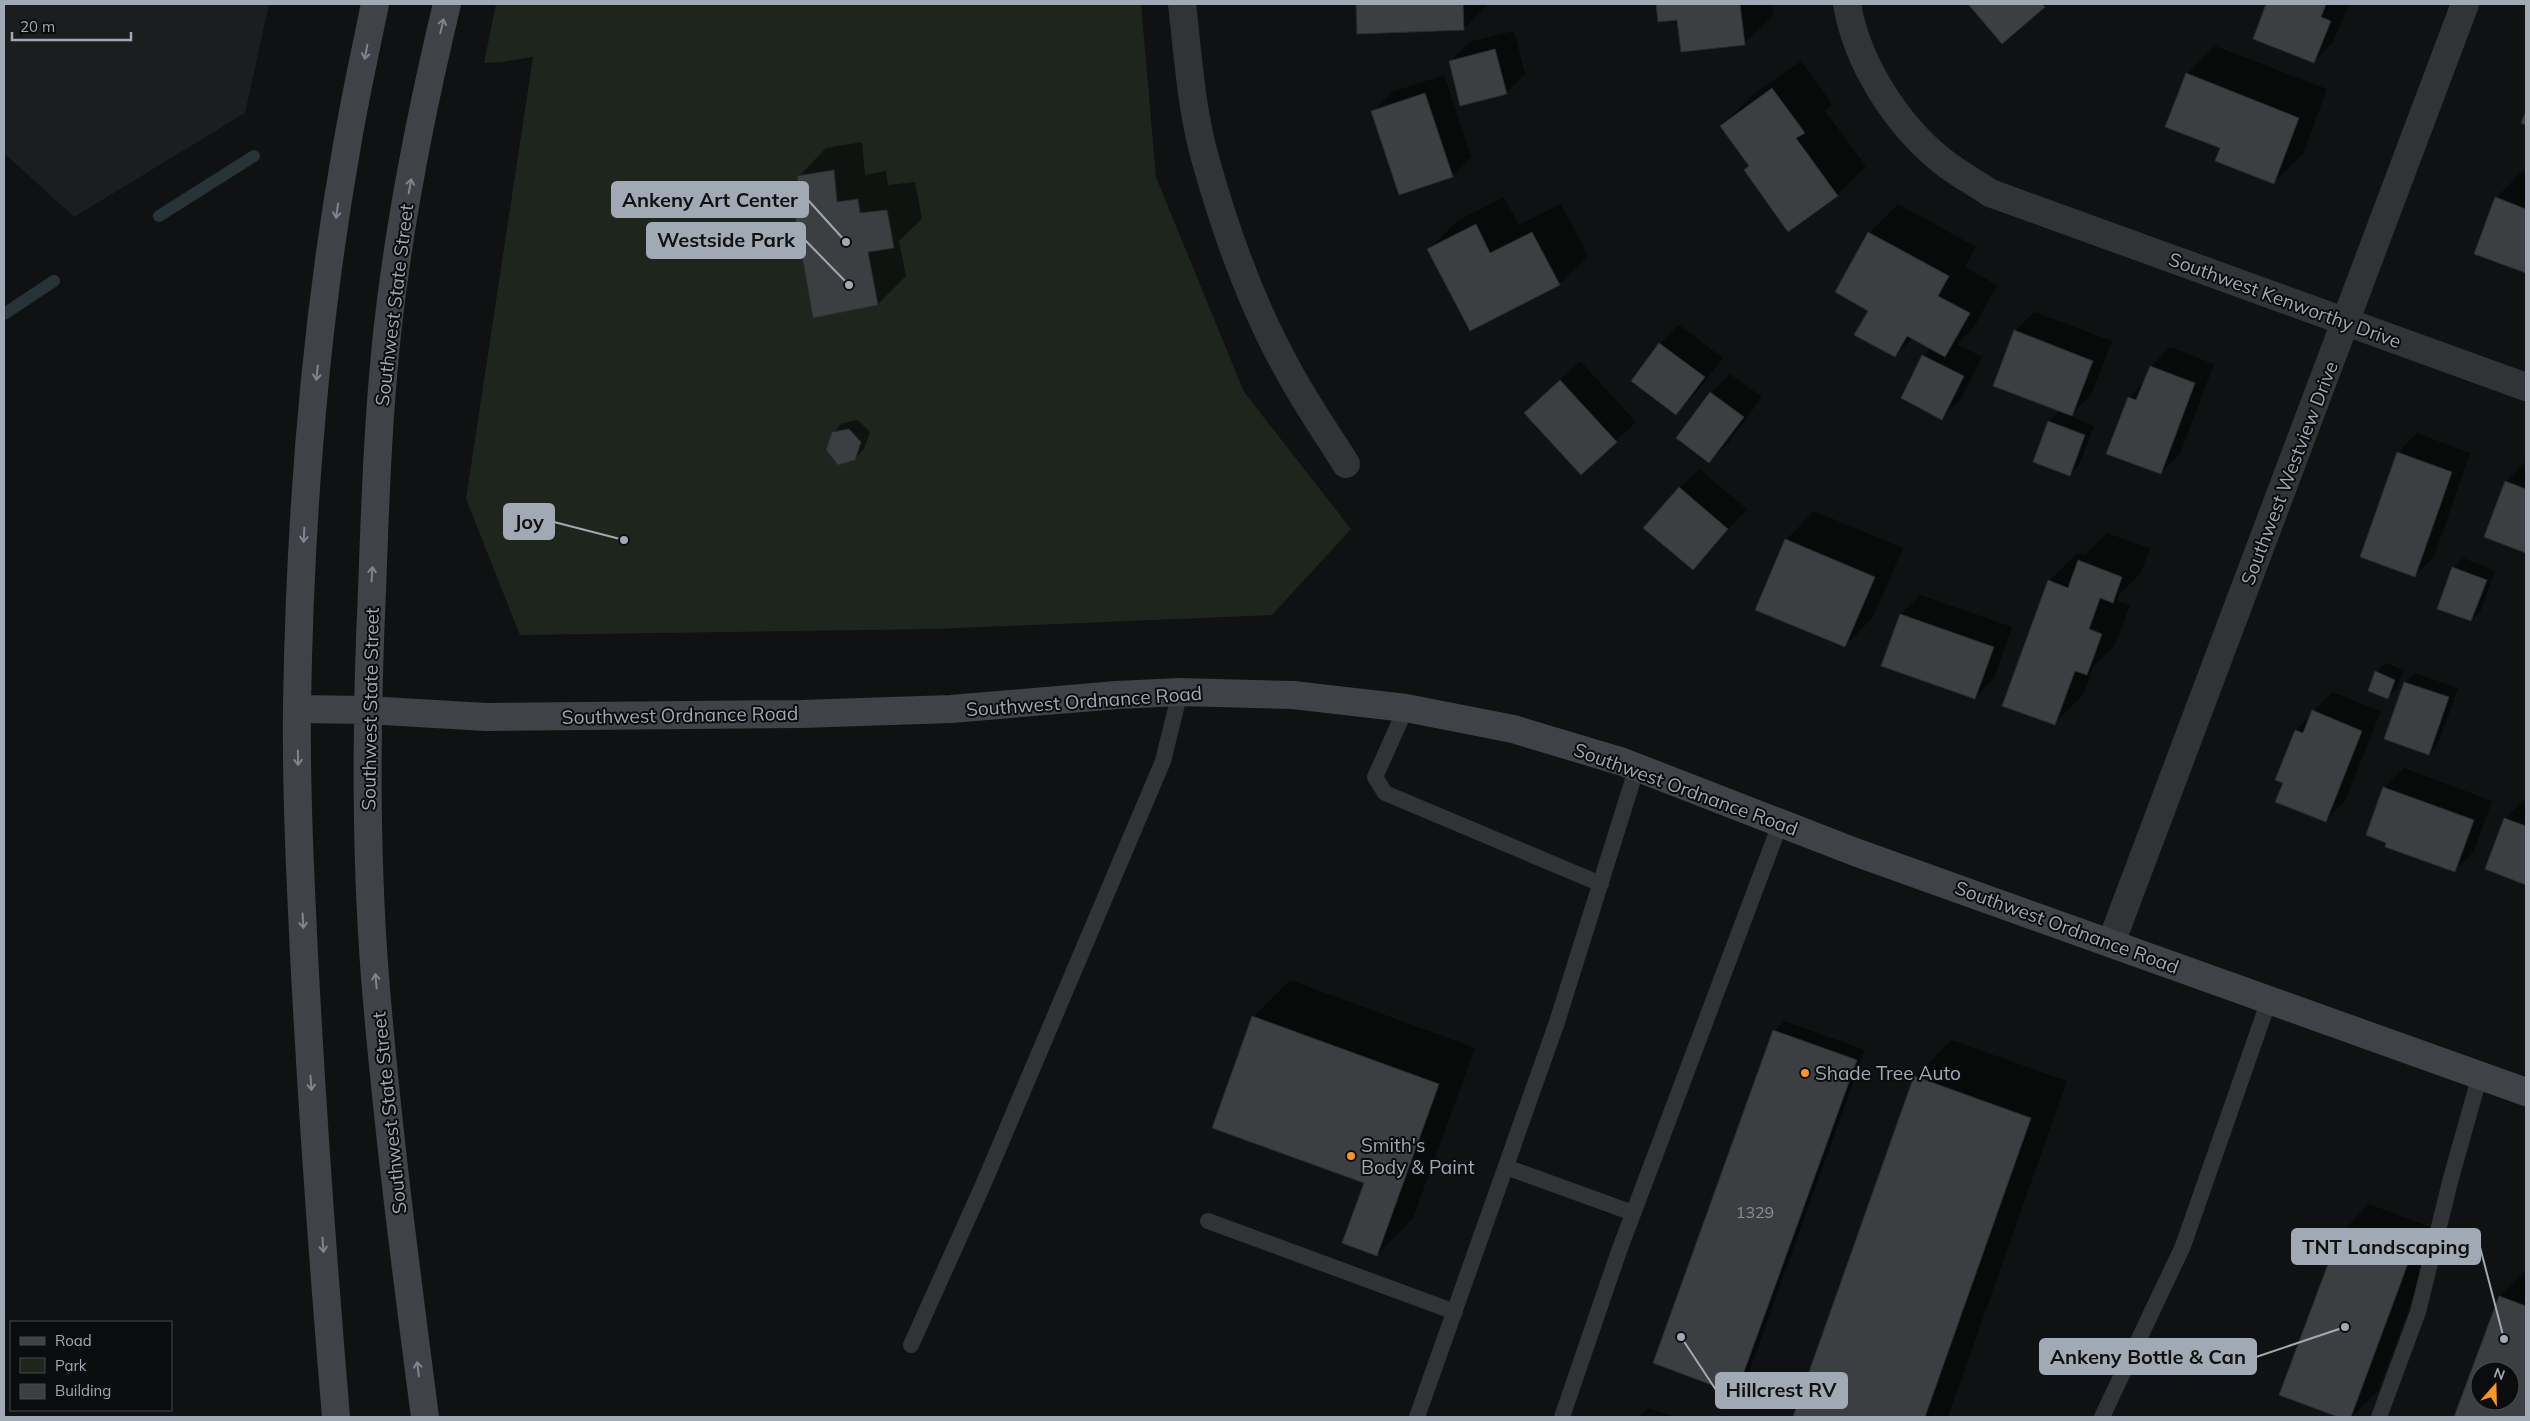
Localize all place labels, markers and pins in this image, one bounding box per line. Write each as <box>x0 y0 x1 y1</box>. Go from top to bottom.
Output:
callout: Ankeny Art Center <box>612 182 808 217</box>
callout: Westside Park <box>647 223 805 258</box>
callout: Joy <box>504 504 554 539</box>
place label: Shade Tree Auto <box>1815 1061 1961 1085</box>
marker: Shade Tree Auto <box>1799 1067 1811 1079</box>
place label: Smith's Body & Paint <box>1361 1133 1475 1179</box>
marker: Smith's Body & Paint <box>1345 1150 1357 1162</box>
callout: TNT Landscaping <box>2292 1229 2480 1264</box>
callout: Ankeny Bottle & Can <box>2040 1339 2256 1374</box>
callout: Hillcrest RV <box>1716 1373 1847 1408</box>

